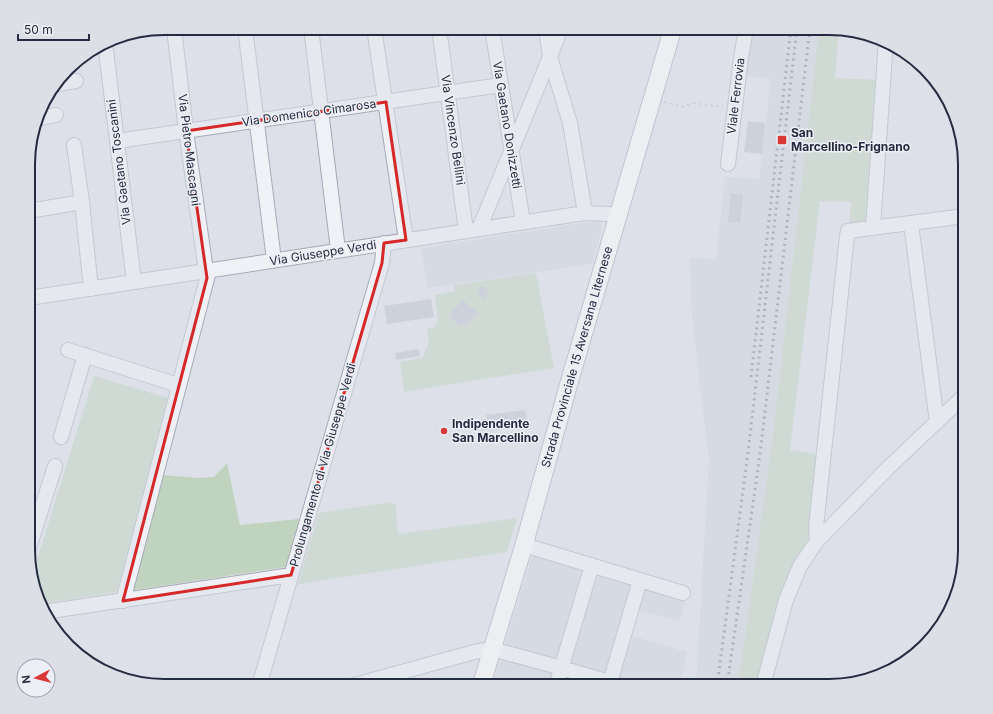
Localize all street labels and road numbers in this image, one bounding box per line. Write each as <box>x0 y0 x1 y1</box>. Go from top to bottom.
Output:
street label: Viale Ferrovia <box>723 57 748 135</box>
street label: Via Gaetano Donizzetti <box>490 60 525 190</box>
street label: Via Vincenzo Bellini <box>438 74 469 186</box>
street label: Via Pietro Mascagni <box>175 93 204 207</box>
street label: Via Domenico Cimarosa <box>241 96 377 129</box>
street label: Via Gaetano Toscanini <box>103 98 134 226</box>
street label: Via Giuseppe Verdi <box>268 237 377 268</box>
street label: Strada Provinciale 15 Aversana Liternese <box>538 244 615 469</box>
street label: Prolungamento di Via Giuseppe Verdi <box>286 361 359 568</box>

